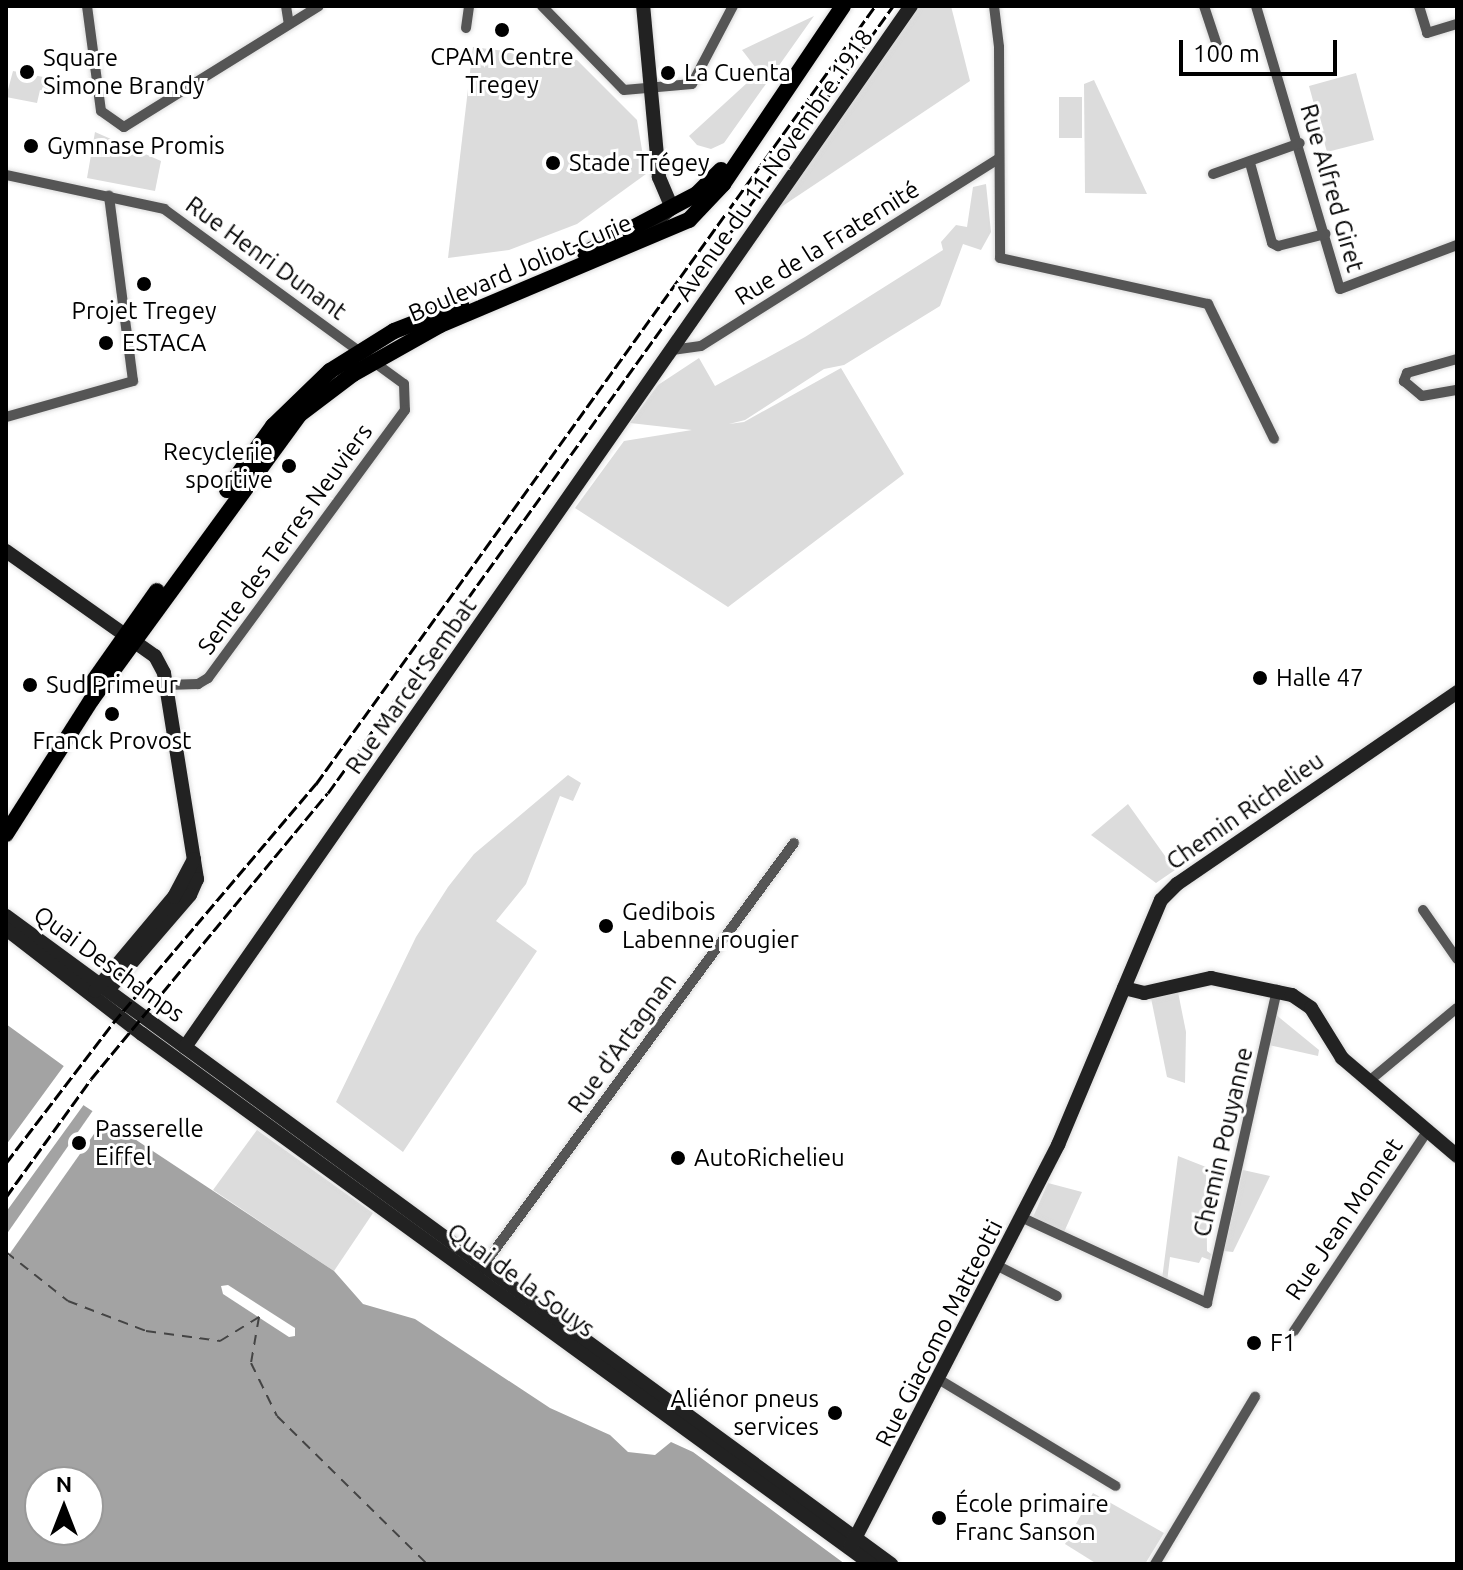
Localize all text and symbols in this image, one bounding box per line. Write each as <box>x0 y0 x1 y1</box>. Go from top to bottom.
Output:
marker: CPAM Centre Tregey <box>493 21 511 39</box>
street label: Avenue du 11 Novembre 1918 <box>669 24 879 306</box>
scale bar <box>1183 24 1341 74</box>
text: 100 m <box>1193 40 1260 67</box>
place label: CPAM Centre Tregey <box>430 43 574 99</box>
place label: Square Simone Brandy <box>43 44 205 100</box>
place label: La Cuenta <box>684 59 791 87</box>
marker: Square Simone Brandy <box>18 63 36 81</box>
marker: La Cuenta <box>659 64 677 82</box>
street label: Rue Alfred Giret <box>1294 101 1370 275</box>
place label: Gymnase Promis <box>47 132 225 160</box>
marker: Gymnase Promis <box>22 137 40 155</box>
place label: Stade Trégey <box>569 149 710 177</box>
marker: Stade Trégey <box>544 154 562 172</box>
street label: Rue de la Fraternité <box>730 175 924 311</box>
street label: Rue Henri Dunant <box>180 190 352 326</box>
street label: Boulevard Joliot-Curie <box>404 208 636 328</box>
marker: Projet Tregey <box>135 275 153 293</box>
place label: Projet Tregey <box>72 297 216 325</box>
place label: ESTACA <box>122 329 206 357</box>
marker: ESTACA <box>97 334 115 352</box>
street label: Sente des Terres Neuviers <box>192 418 378 660</box>
place label: Recyclerie sportive <box>163 438 273 494</box>
marker: Recyclerie sportive <box>280 457 298 475</box>
street label: Rue Marcel Sembat <box>340 592 482 780</box>
place label: Halle 47 <box>1276 664 1363 692</box>
marker: Halle 47 <box>1251 669 1269 687</box>
place label: Sud Primeur <box>46 671 178 699</box>
marker: Sud Primeur <box>21 676 39 694</box>
marker: Franck Provost <box>103 705 121 723</box>
place label: Franck Provost <box>32 727 192 755</box>
street label: Chemin Richelieu <box>1161 746 1329 876</box>
place label: Gedibois Labenne rougier <box>622 898 799 954</box>
street label: Quai Deschamps <box>28 900 190 1028</box>
marker: Gedibois Labenne rougier <box>597 917 615 935</box>
street label: Rue d'Artagnan <box>562 968 682 1118</box>
street label: Chemin Pouyanne <box>1187 1044 1259 1240</box>
place label: Passerelle Eiffel <box>95 1115 204 1171</box>
street label: Rue Jean Monnet <box>1279 1133 1409 1305</box>
marker: Passerelle Eiffel <box>70 1134 88 1152</box>
place label: AutoRichelieu <box>694 1144 845 1172</box>
marker: AutoRichelieu <box>669 1149 687 1167</box>
street label: Rue Giacomo Matteotti <box>869 1215 1009 1451</box>
street label: Quai de la Souys <box>442 1217 600 1343</box>
place label: F1 <box>1270 1329 1296 1357</box>
marker: F1 <box>1245 1334 1263 1352</box>
place label: Aliénor pneus services <box>671 1385 819 1441</box>
marker: Aliénor pneus services <box>826 1404 844 1422</box>
north arrow <box>24 1466 104 1546</box>
text: N <box>56 1471 72 1496</box>
place label: École primaire Franc Sanson <box>955 1490 1109 1546</box>
marker: École primaire Franc Sanson <box>930 1509 948 1527</box>

